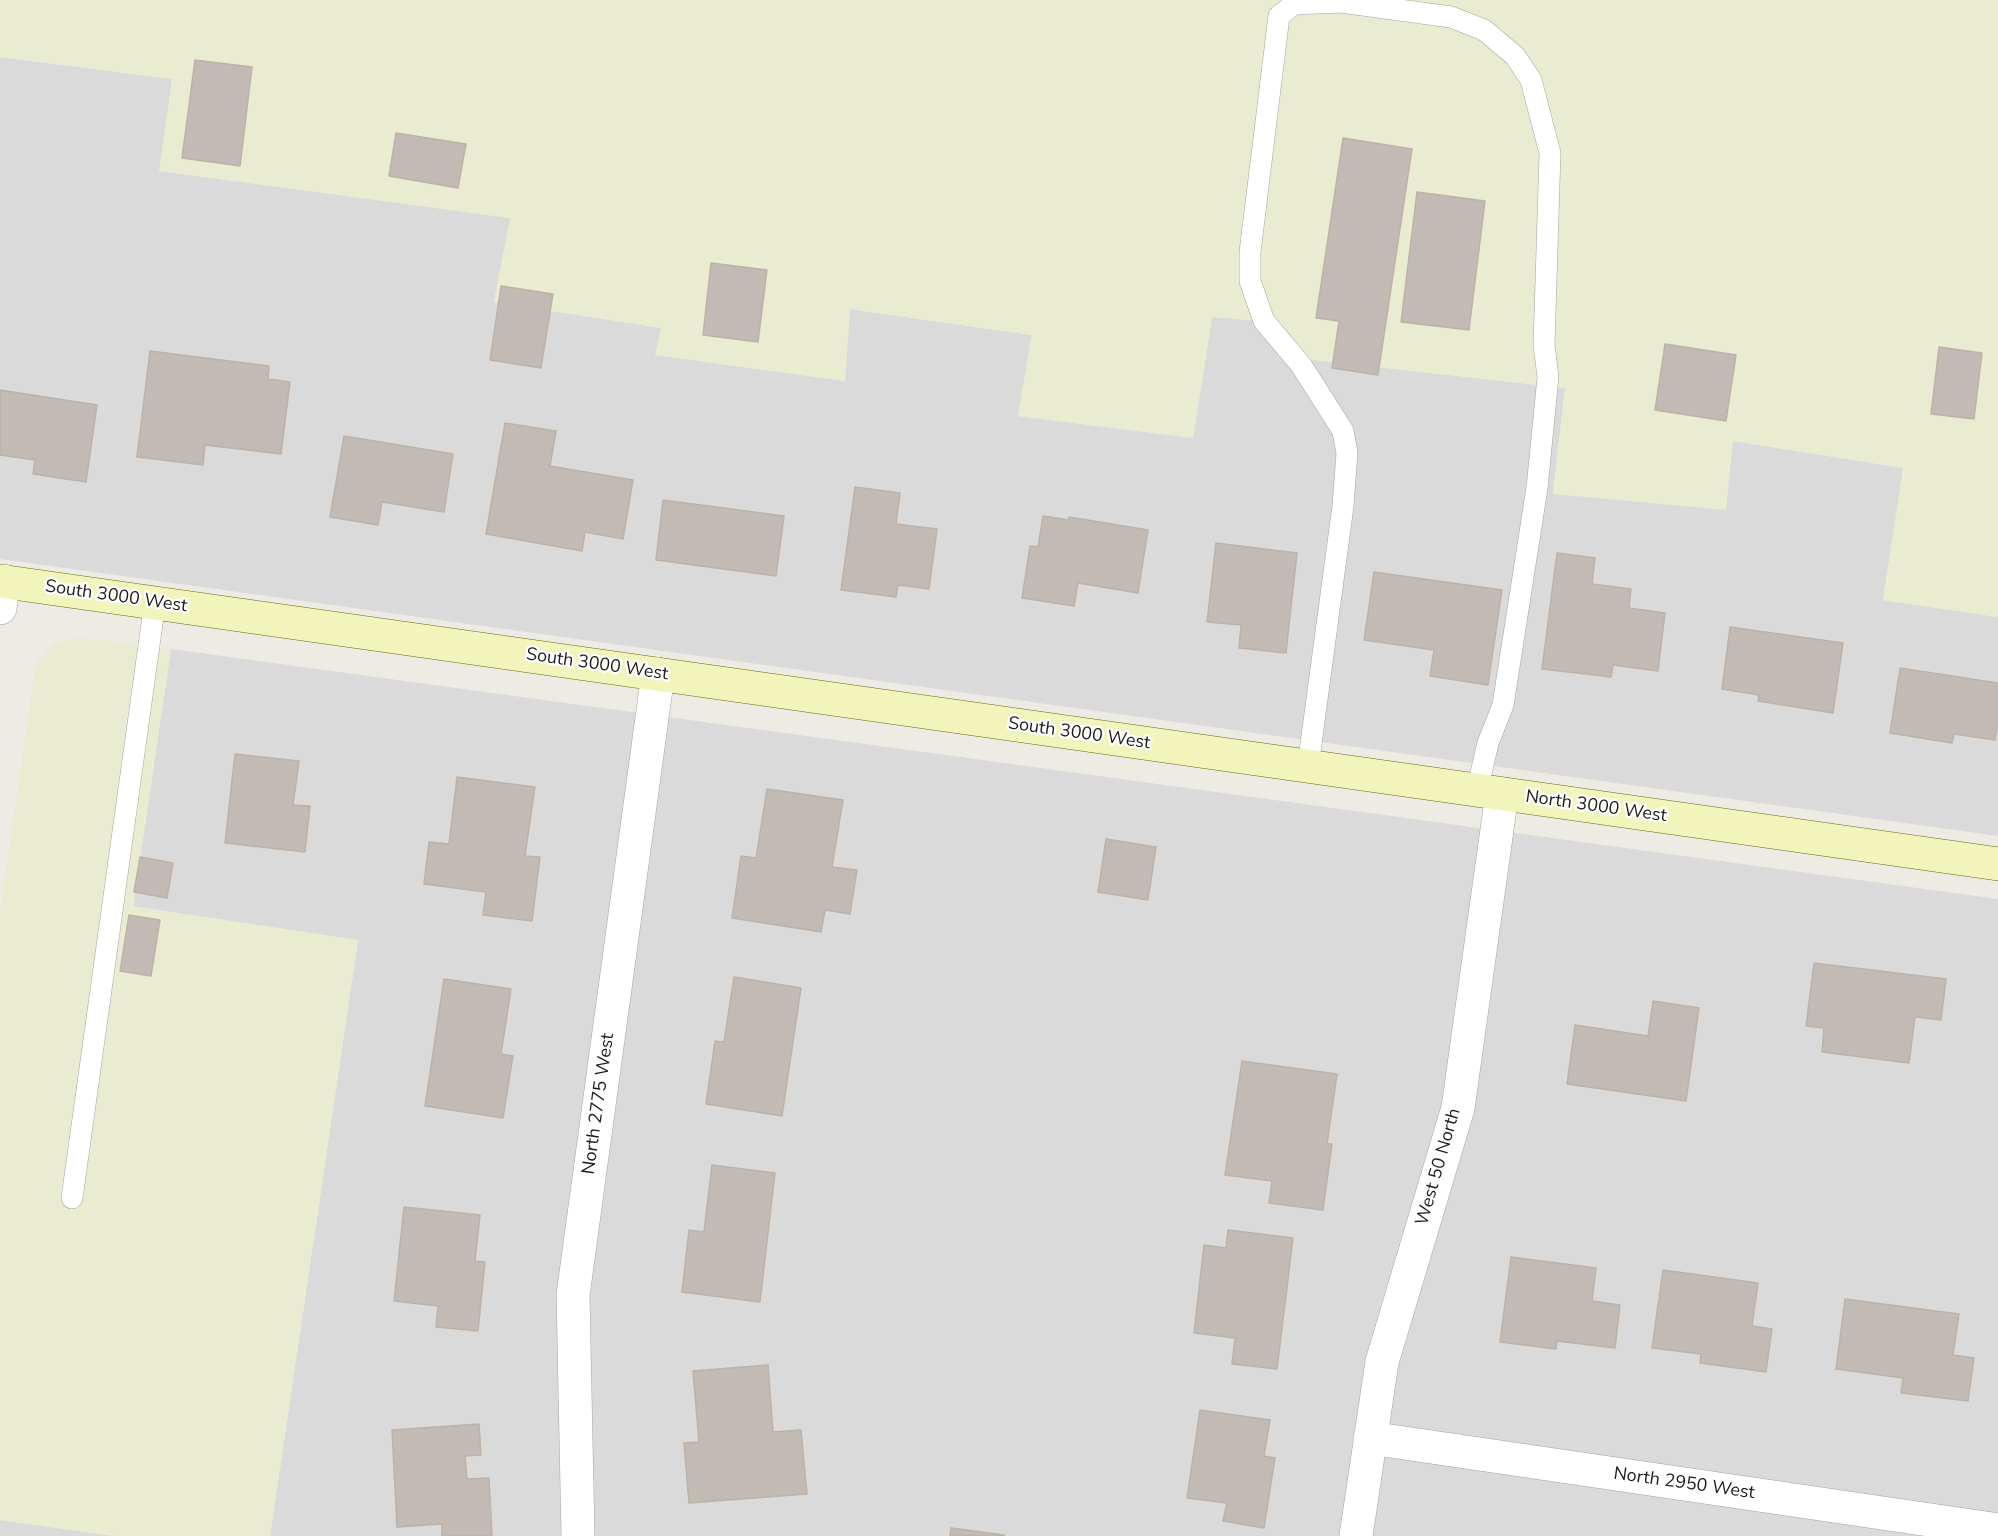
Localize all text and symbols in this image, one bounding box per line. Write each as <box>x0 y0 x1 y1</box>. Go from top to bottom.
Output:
street label: South 3000 West <box>44 576 188 618</box>
street label: South 3000 West <box>525 644 669 686</box>
street label: South 3000 West <box>1007 713 1151 755</box>
street label: North 3000 West <box>1524 786 1668 828</box>
street label: North 2775 West <box>578 1032 620 1176</box>
street label: West 50 North <box>1412 1106 1466 1228</box>
street label: North 2950 West <box>1612 1463 1756 1505</box>

